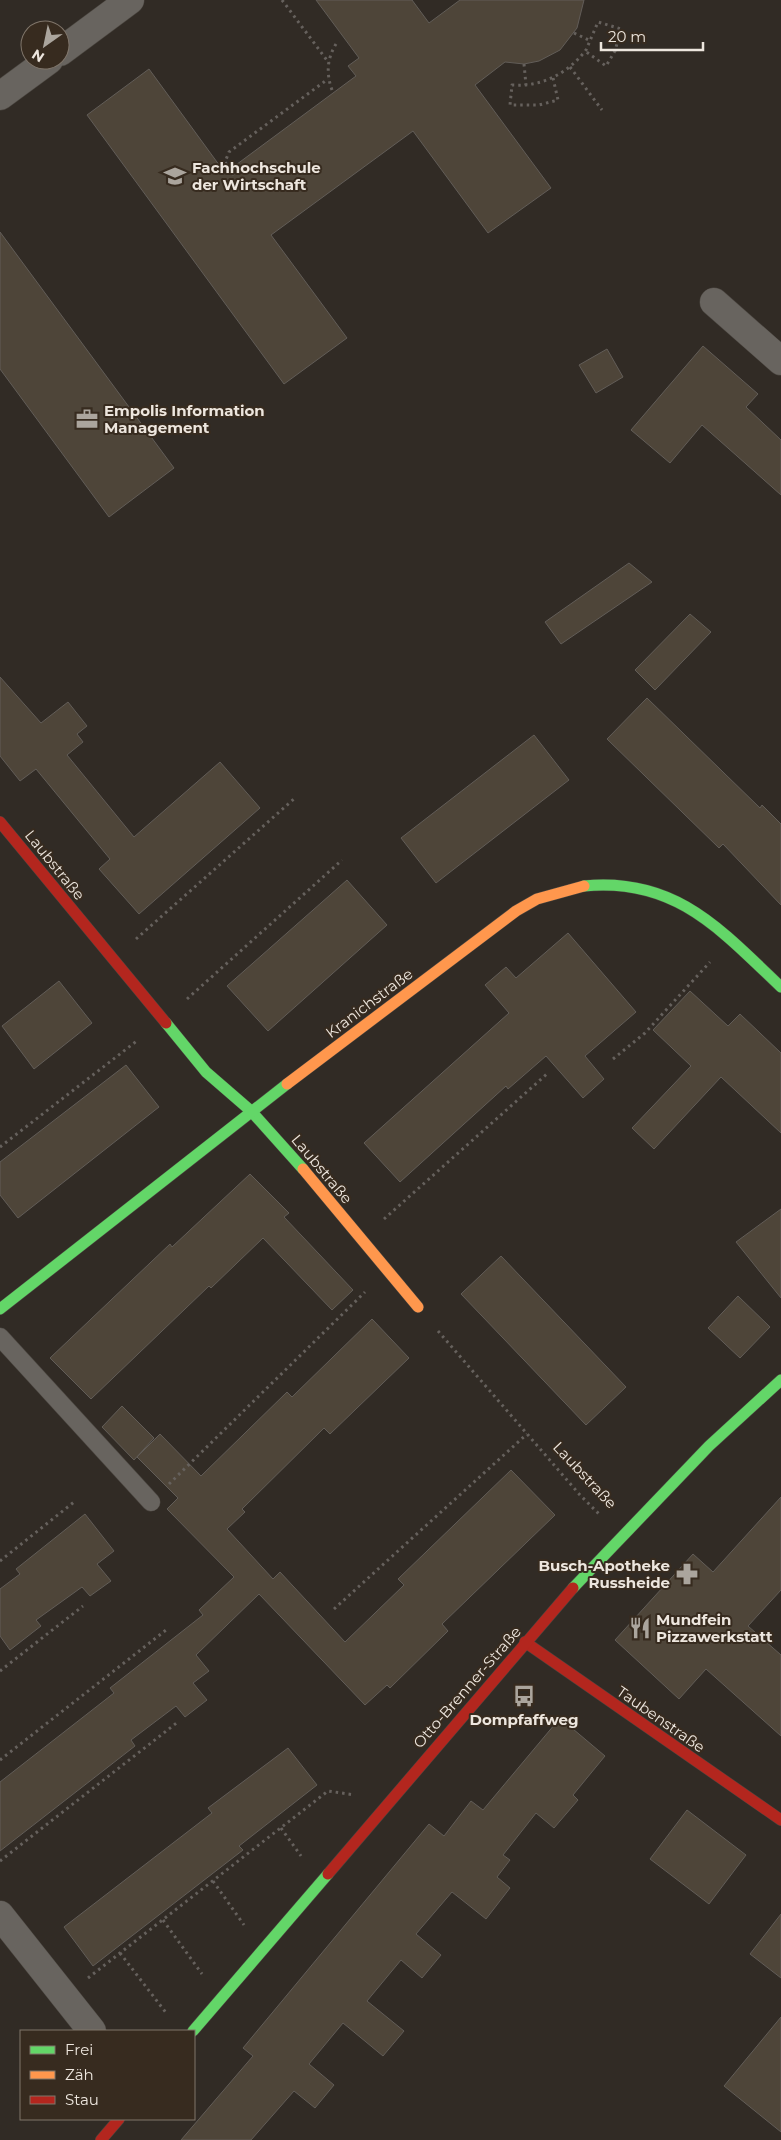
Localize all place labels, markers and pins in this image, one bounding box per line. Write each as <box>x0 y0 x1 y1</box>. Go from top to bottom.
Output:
place label: Fachhochschule der Wirtschaft <box>192 158 321 194</box>
school or university icon: Fachhochschule der Wirtschaft <box>162 163 188 189</box>
place label: Empolis Information Management <box>104 401 265 437</box>
office icon: Empolis Information Management <box>74 406 100 432</box>
place label: Busch-Apotheke Russheide <box>539 1556 670 1592</box>
pharmacy icon: Busch-Apotheke Russheide <box>674 1561 700 1587</box>
place label: Mundfein Pizzawerkstatt <box>656 1610 773 1646</box>
restaurant icon: Mundfein Pizzawerkstatt <box>627 1615 653 1641</box>
bus stop icon: Dompfaffweg <box>511 1683 537 1709</box>
place label: Dompfaffweg <box>470 1710 578 1729</box>

